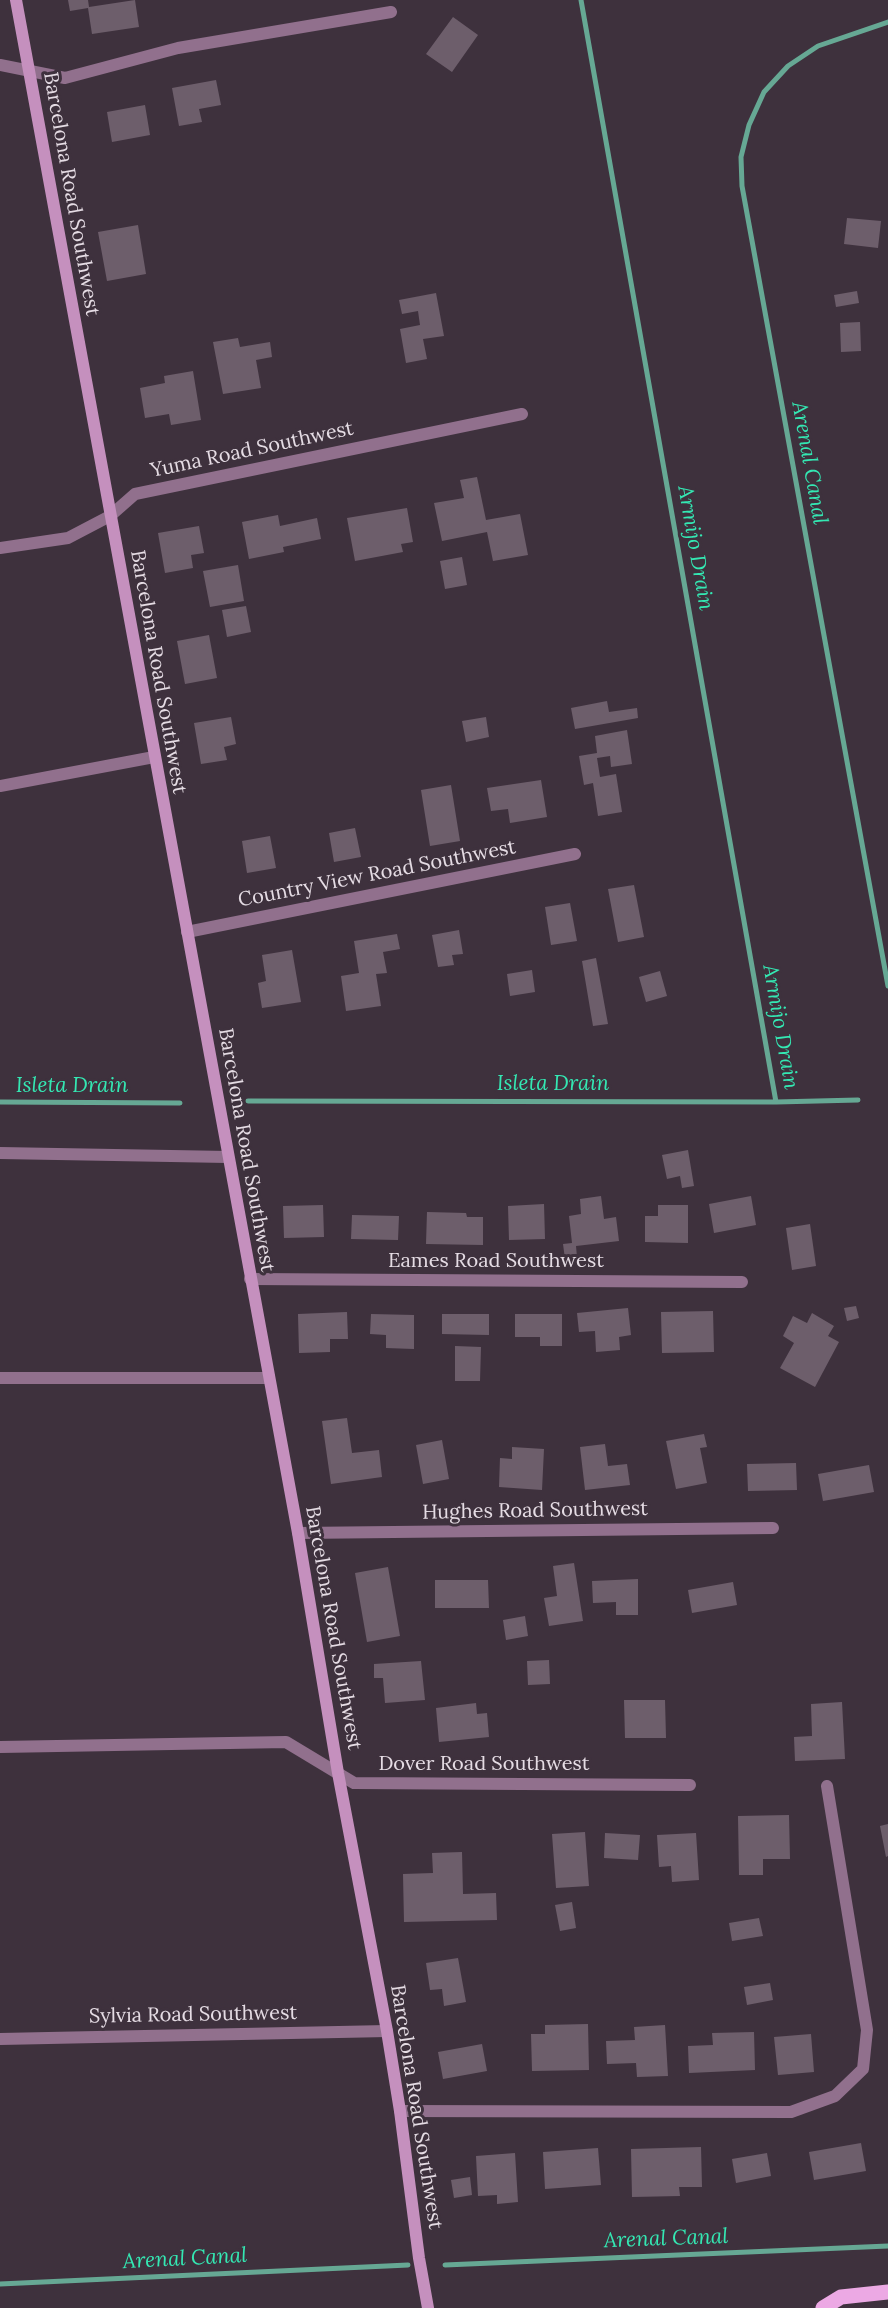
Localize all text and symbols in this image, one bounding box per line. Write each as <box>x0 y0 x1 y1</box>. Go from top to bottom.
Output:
street label: Barcelona Road Southwest <box>38 70 104 318</box>
water label: Arenal Canal <box>786 399 832 527</box>
street label: Yuma Road Southwest <box>148 417 356 483</box>
water label: Armijo Drain <box>672 484 718 612</box>
street label: Barcelona Road Southwest <box>125 548 191 796</box>
street label: Country View Road Southwest <box>236 835 518 913</box>
water label: Armijo Drain <box>757 963 803 1091</box>
street label: Barcelona Road Southwest <box>213 1026 279 1274</box>
water label: Isleta Drain <box>497 1071 609 1097</box>
water label: Isleta Drain <box>16 1073 128 1099</box>
street label: Eames Road Southwest <box>388 1249 604 1273</box>
street label: Hughes Road Southwest <box>422 1497 648 1525</box>
street label: Barcelona Road Southwest <box>300 1504 366 1752</box>
street label: Dover Road Southwest <box>378 1752 590 1776</box>
street label: Barcelona Road Southwest <box>385 1983 447 2231</box>
street label: Sylvia Road Southwest <box>89 2001 297 2029</box>
water label: Arenal Canal <box>603 2224 729 2254</box>
water label: Arenal Canal <box>122 2243 248 2275</box>

